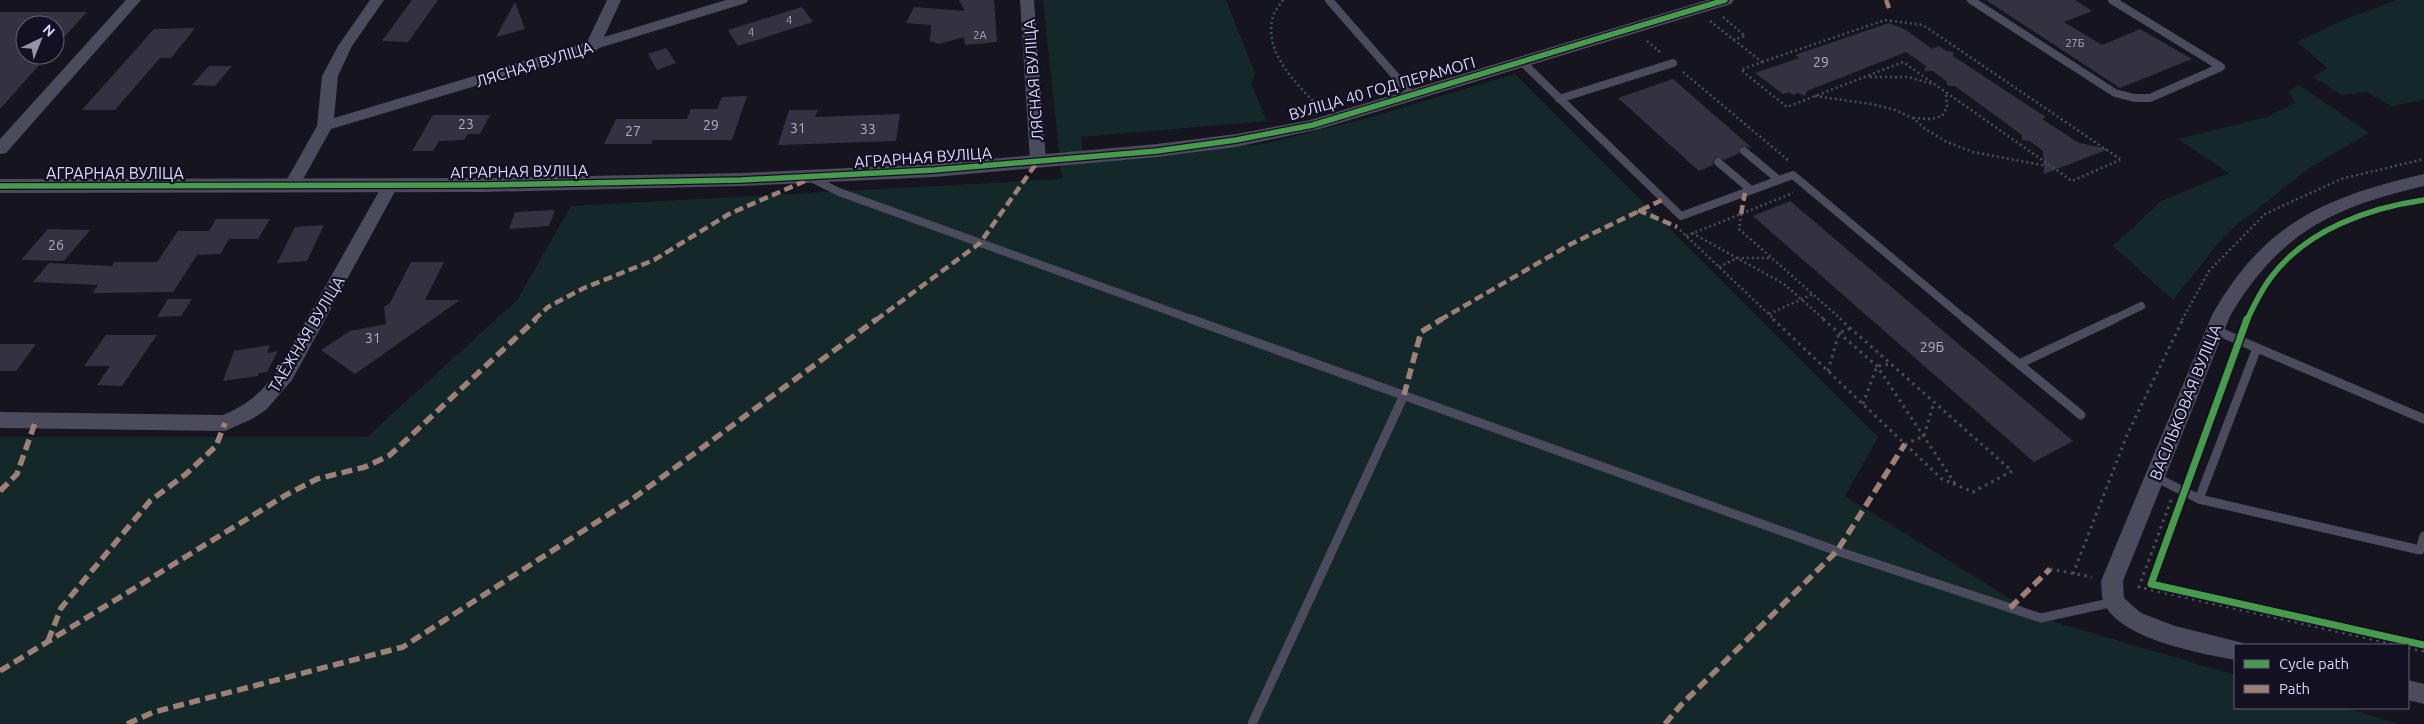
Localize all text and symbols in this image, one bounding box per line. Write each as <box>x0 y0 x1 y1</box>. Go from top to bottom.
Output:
house number: 4 <box>786 14 792 26</box>
north arrow <box>15 15 65 65</box>
street label: ЛЯСНАЯ ВУЛІЦА <box>1020 18 1046 141</box>
text: N <box>40 21 58 40</box>
house number: 4 <box>748 26 754 38</box>
house number: 2А <box>973 29 988 41</box>
street label: ЛЯСНАЯ ВУЛІЦА <box>473 37 595 90</box>
house number: 27Б <box>2065 37 2085 49</box>
street label: ВУЛІЦА 40 ГОД ПЕРАМОГІ <box>1287 53 1477 123</box>
house number: 29 <box>1813 54 1829 70</box>
house number: 23 <box>458 116 474 132</box>
house number: 29 <box>703 117 719 133</box>
house number: 31 <box>790 120 806 136</box>
house number: 33 <box>860 121 876 137</box>
house number: 27 <box>625 123 641 139</box>
street label: АГРАРНАЯ ВУЛІЦА <box>854 143 993 171</box>
street label: АГРАРНАЯ ВУЛІЦА <box>450 161 589 181</box>
street label: АГРАРНАЯ ВУЛІЦА <box>46 164 185 182</box>
house number: 26 <box>48 237 64 253</box>
street label: ТАЁЖНАЯ ВУЛІЦА <box>264 272 348 395</box>
street label: ВАСІЛЬКОВАЯ ВУЛІЦА <box>2145 321 2225 483</box>
house number: 31 <box>365 330 381 346</box>
house number: 29Б <box>1920 339 1944 355</box>
legend <box>2234 644 2409 709</box>
text: Cycle path <box>2279 655 2349 672</box>
text: Path <box>2279 680 2310 697</box>

